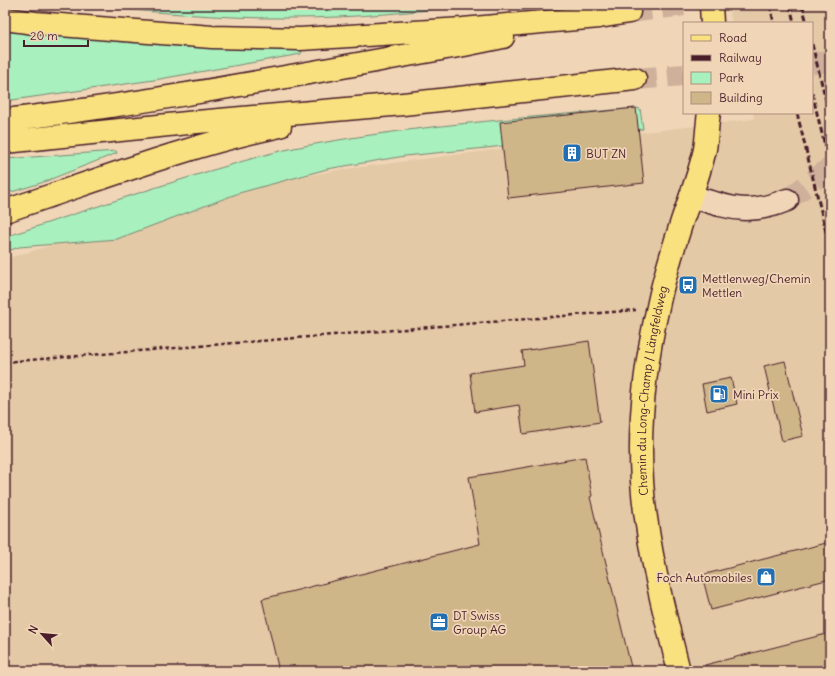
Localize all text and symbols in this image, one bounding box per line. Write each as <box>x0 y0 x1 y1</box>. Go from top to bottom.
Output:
scale bar <box>24 22 88 48</box>
legend <box>683 22 813 114</box>
text: 20 m <box>30 28 58 43</box>
text: Road <box>719 30 747 45</box>
text: Railway <box>719 50 762 65</box>
text: Park <box>719 70 744 85</box>
text: Building <box>719 90 763 105</box>
building icon: BUT ZN <box>561 142 583 164</box>
place label: BUT ZN <box>586 146 626 161</box>
place label: Mettlenweg/Chemin Mettlen <box>702 271 811 300</box>
bus stop icon: Mettlenweg/Chemin Mettlen <box>677 274 699 296</box>
street label: Chemin du Long-Champ / Längfeldweg <box>633 284 670 496</box>
fuel station icon: Mini Prix <box>708 383 730 405</box>
place label: Mini Prix <box>733 387 779 402</box>
shop icon: Foch Automobiles <box>755 566 777 588</box>
place label: Foch Automobiles <box>656 570 752 585</box>
place label: DT Swiss Group AG <box>453 608 507 637</box>
office icon: DT Swiss Group AG <box>428 611 450 633</box>
north arrow <box>22 614 62 654</box>
text: N <box>25 623 41 636</box>

